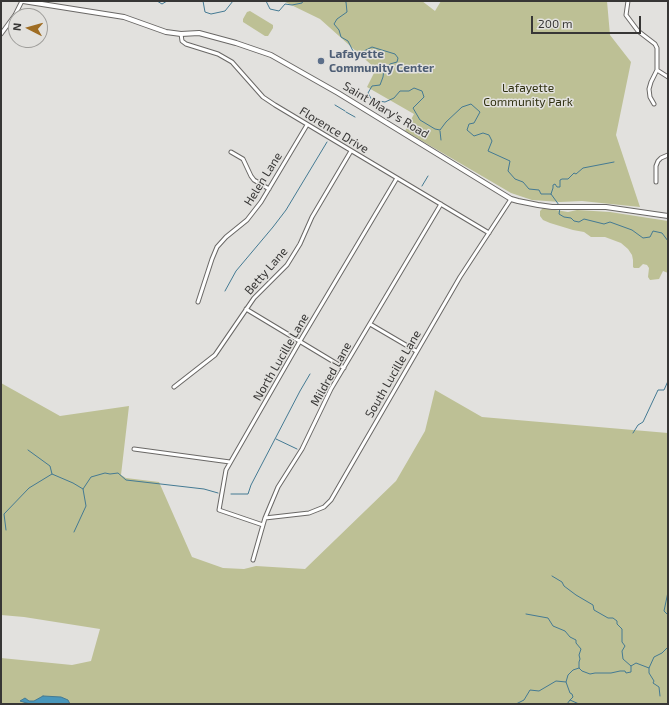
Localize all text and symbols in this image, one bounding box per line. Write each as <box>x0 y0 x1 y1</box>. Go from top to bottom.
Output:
north arrow <box>8 8 48 48</box>
scale bar <box>533 8 643 34</box>
text: 200 m <box>538 16 572 30</box>
text: N <box>10 22 23 31</box>
place label: Lafayette Community Center <box>329 47 434 75</box>
marker: Lafayette Community Center <box>316 56 326 66</box>
street label: Saint Mary's Road <box>340 79 432 141</box>
park label: Lafayette Community Park <box>483 81 573 109</box>
street label: Florence Drive <box>297 104 371 156</box>
street label: Helen Lane <box>241 150 285 208</box>
street label: Betty Lane <box>241 244 291 298</box>
street label: North Lucille Lane <box>250 311 312 403</box>
street label: South Lucille Lane <box>362 328 424 420</box>
street label: Mildred Lane <box>308 340 354 408</box>

